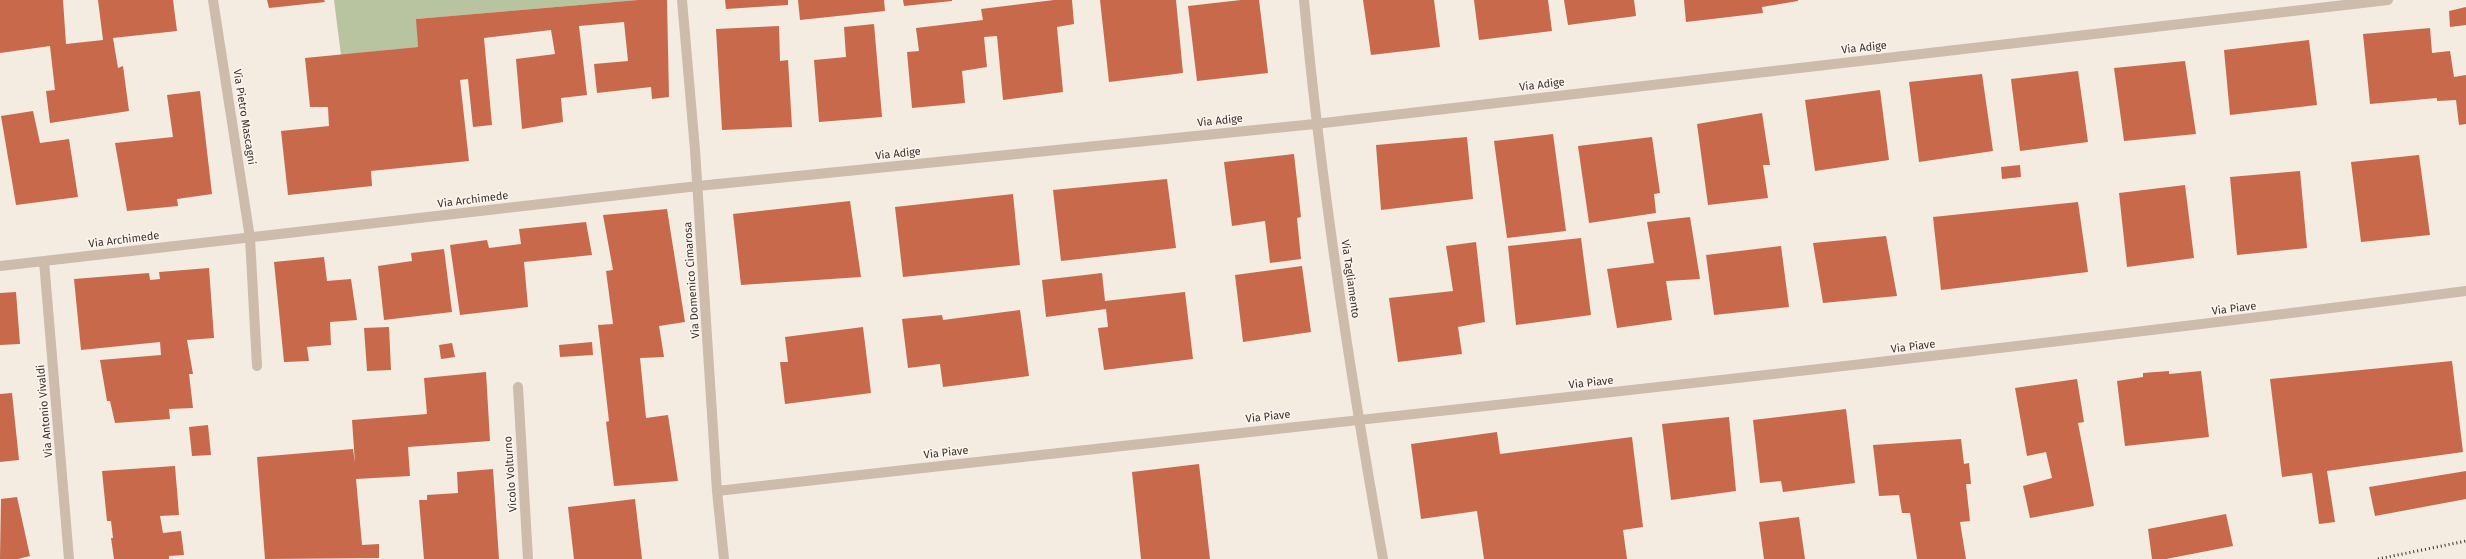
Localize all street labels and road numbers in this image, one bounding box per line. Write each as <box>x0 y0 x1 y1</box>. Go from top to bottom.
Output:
street label: Via Adige <box>1841 39 1887 57</box>
street label: Via Pietro Mascagni <box>230 68 258 166</box>
street label: Via Adige <box>1519 76 1565 94</box>
street label: Via Adige <box>1197 112 1243 130</box>
street label: Via Adige <box>875 145 921 163</box>
street label: Via Archimede <box>437 189 509 211</box>
street label: Via Domenico Cimarosa <box>681 221 703 339</box>
street label: Via Archimede <box>88 229 160 251</box>
street label: Via Tagliamento <box>1338 239 1362 319</box>
street label: Via Piave <box>2211 300 2257 318</box>
street label: Via Piave <box>1890 338 1936 356</box>
street label: Via Antonio Vivaldi <box>34 364 56 458</box>
street label: Via Piave <box>1568 374 1614 392</box>
street label: Via Piave <box>1245 408 1291 426</box>
street label: Vicolo Volturno <box>502 436 520 512</box>
street label: Via Piave <box>923 444 969 462</box>

